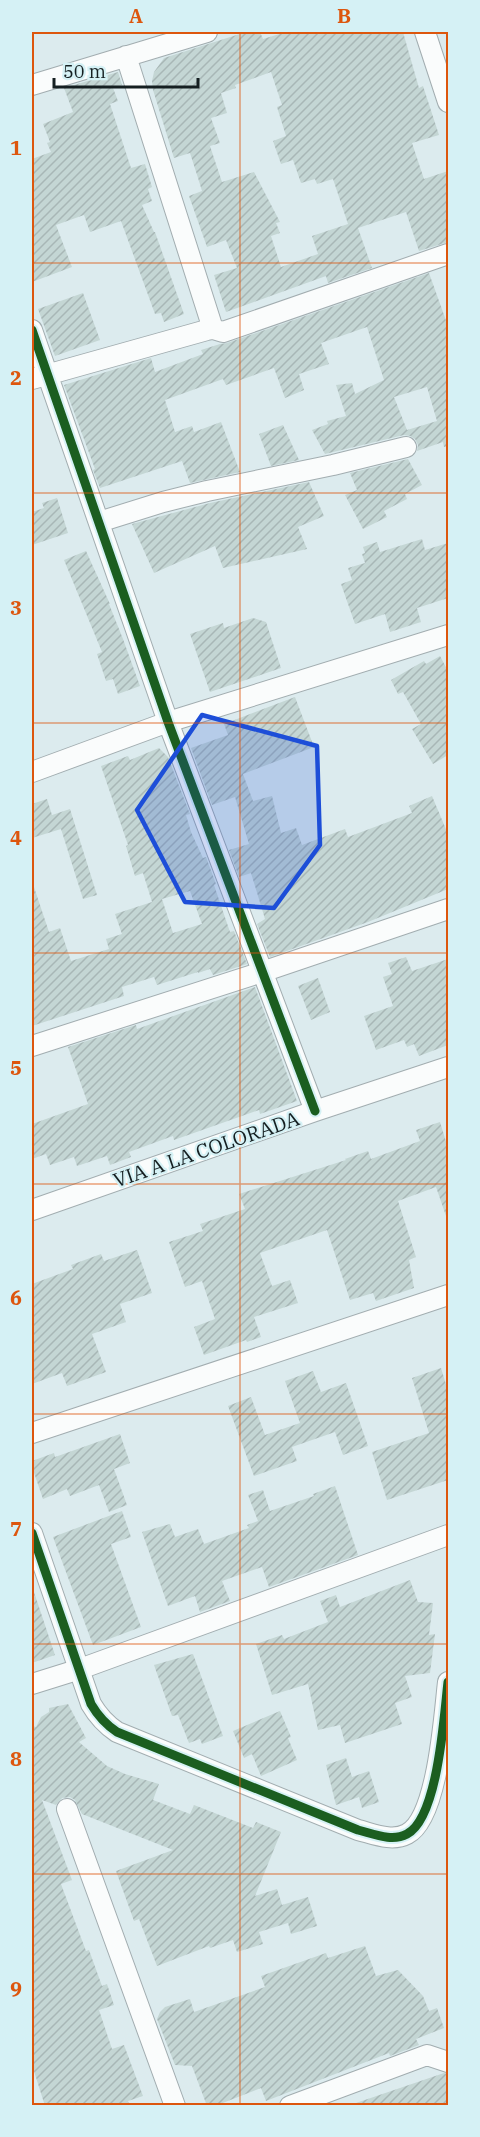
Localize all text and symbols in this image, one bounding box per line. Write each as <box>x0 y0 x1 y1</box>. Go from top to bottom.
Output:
text: A <box>129 2 143 29</box>
text: B <box>337 2 351 29</box>
scale bar <box>54 51 198 89</box>
text: 50 m <box>63 60 106 83</box>
text: 1 <box>10 134 22 161</box>
text: 2 <box>10 364 22 391</box>
text: 3 <box>10 594 22 621</box>
text: 4 <box>10 824 22 851</box>
text: 5 <box>10 1054 22 1081</box>
street label: VIA A LA COLORADA <box>109 1104 303 1194</box>
text: 6 <box>10 1284 22 1311</box>
text: 7 <box>10 1515 22 1542</box>
text: 8 <box>10 1745 22 1772</box>
text: 9 <box>10 1975 22 2002</box>

